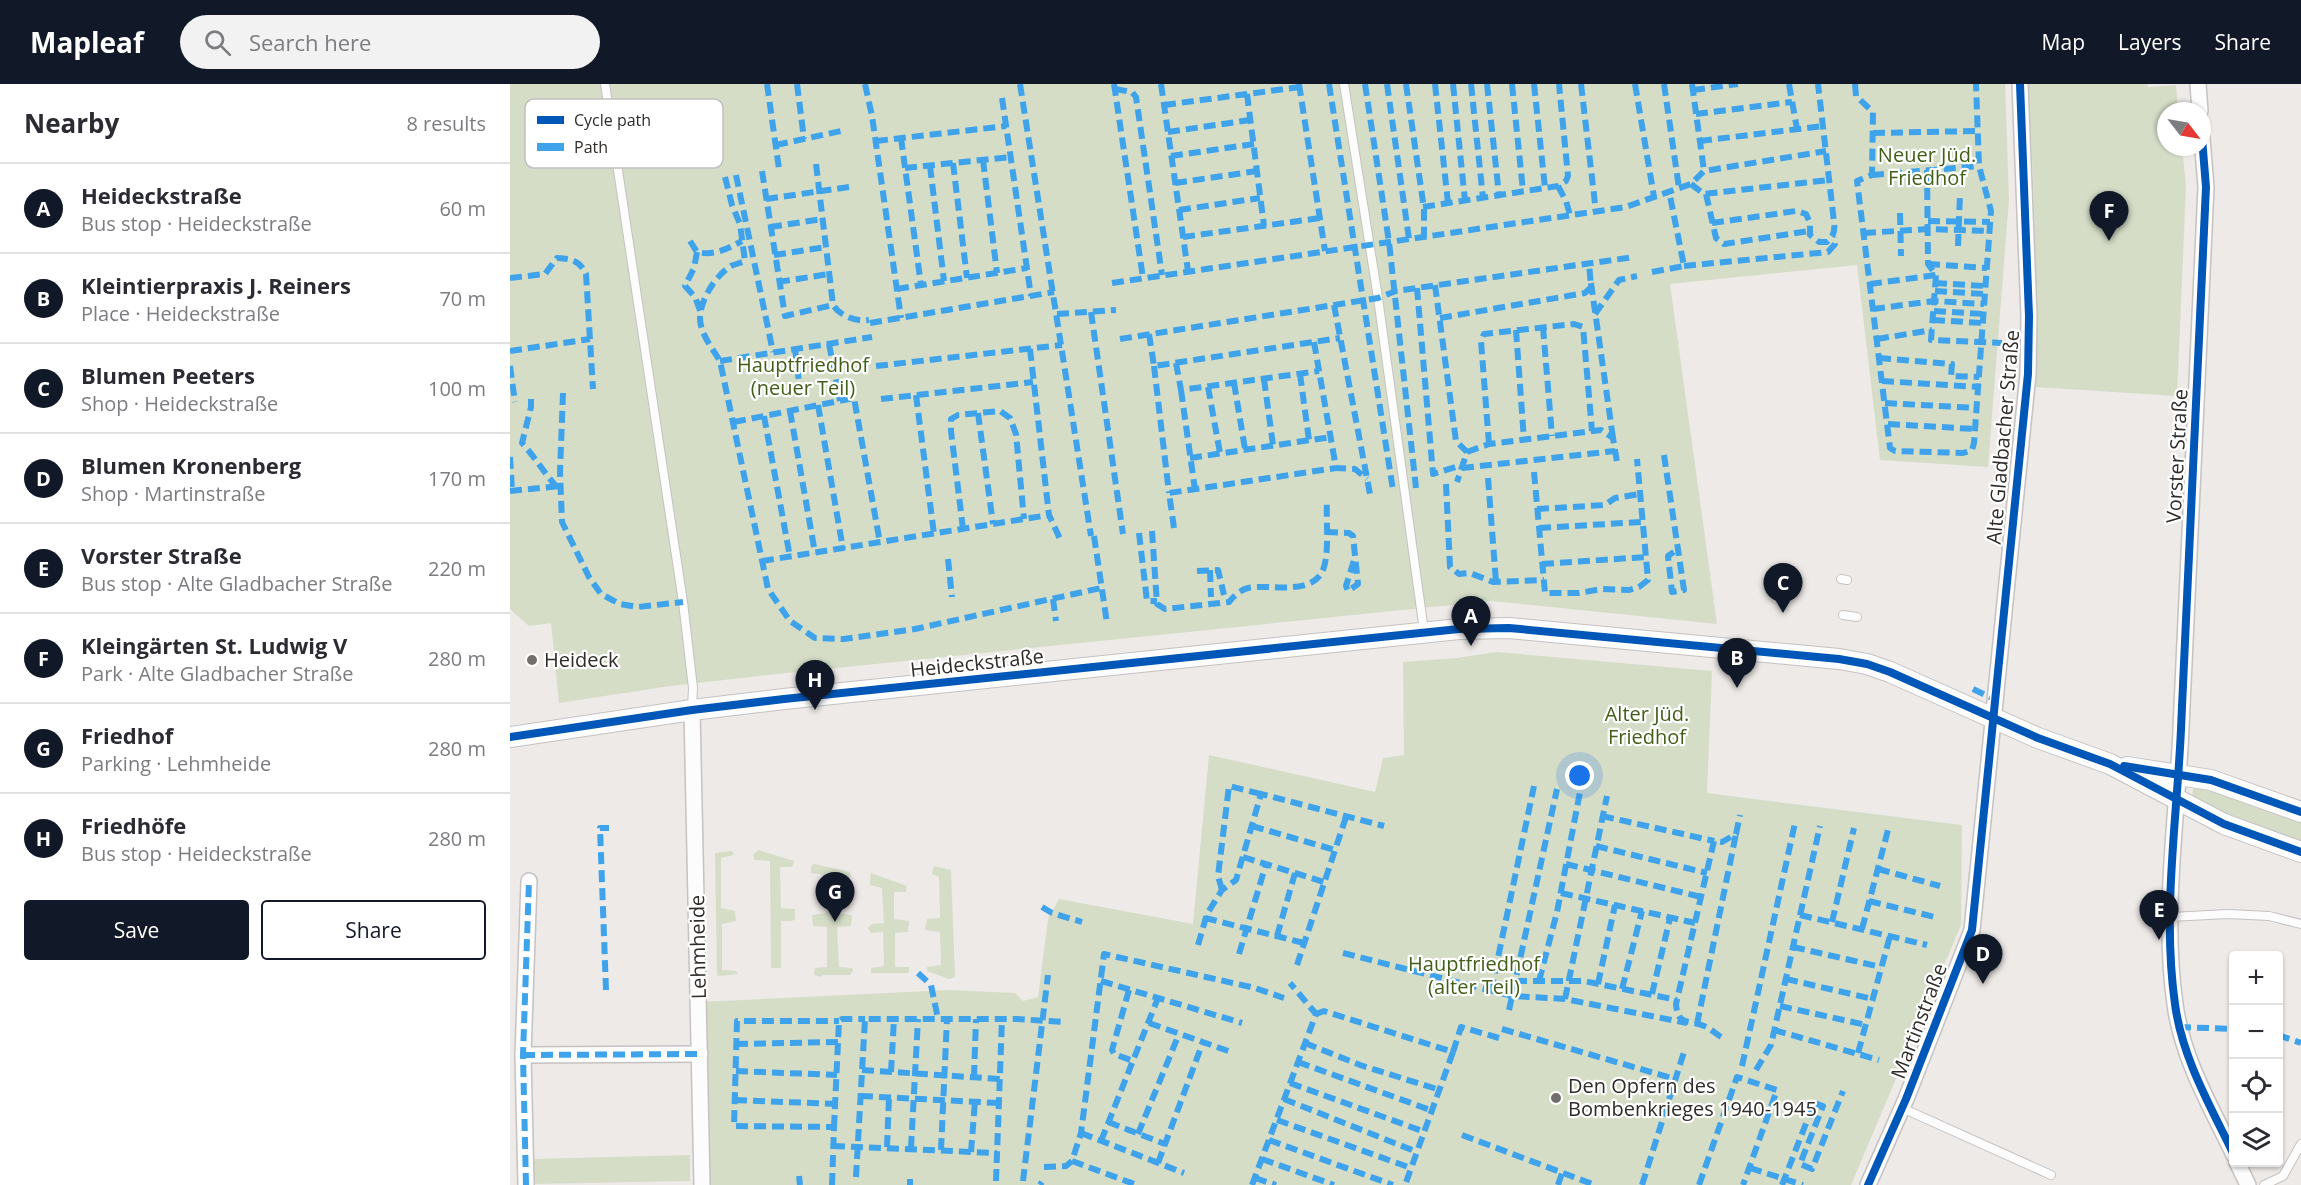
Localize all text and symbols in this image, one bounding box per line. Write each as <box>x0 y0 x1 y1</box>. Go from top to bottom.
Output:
search box <box>180 15 600 69</box>
text: Mapleaf <box>30 23 144 61</box>
icon: search <box>201 26 234 59</box>
text: Search here <box>249 27 371 57</box>
text: Map <box>2042 28 2085 56</box>
text: Layers <box>2118 28 2182 56</box>
text: Share <box>2215 28 2271 56</box>
legend <box>525 99 723 168</box>
north arrow <box>2157 102 2211 156</box>
text: Nearby <box>24 105 119 141</box>
text: Cycle path <box>574 109 651 131</box>
text: 8 results <box>406 110 486 137</box>
text: Path <box>574 136 608 158</box>
park label: Neuer Jüd. Friedhof <box>1878 141 1976 191</box>
text: Heideckstraße <box>81 180 242 210</box>
pin: F <box>2090 192 2128 241</box>
text: A <box>37 195 50 222</box>
text: 60 m <box>439 195 486 222</box>
text: Bus stop · Heideckstraße <box>81 210 312 237</box>
text: Kleintierpraxis J. Reiners <box>81 270 351 300</box>
text: B <box>37 285 50 312</box>
text: 70 m <box>439 285 486 312</box>
text: Place · Heideckstraße <box>81 300 280 327</box>
street label: Alte Gladbacher Straße <box>1980 329 2025 545</box>
park label: Hauptfriedhof (neuer Teil) <box>737 351 870 401</box>
text: Blumen Peeters <box>81 360 255 390</box>
text: C <box>37 375 50 402</box>
text: 100 m <box>428 375 486 402</box>
street label: Vorster Straße <box>2160 388 2194 524</box>
text: Shop · Heideckstraße <box>81 390 278 417</box>
text: Blumen Kronenberg <box>81 450 301 480</box>
text: D <box>36 465 51 492</box>
text: 170 m <box>428 465 486 492</box>
text: Shop · Martinstraße <box>81 480 266 507</box>
text: Vorster Straße <box>81 540 242 570</box>
text: E <box>38 555 49 582</box>
text: 220 m <box>428 555 486 582</box>
pin: C <box>1764 564 1802 613</box>
text: Bus stop · Alte Gladbacher Straße <box>81 570 393 597</box>
pin: A <box>1452 596 1490 646</box>
text: Kleingärten St. Ludwig V <box>81 630 347 660</box>
pin: B <box>1718 638 1756 688</box>
street label: Heideckstraße <box>909 642 1045 683</box>
text: F <box>38 645 49 672</box>
text: 280 m <box>428 645 486 672</box>
place label: Heideck <box>544 646 619 673</box>
marker: Heideck <box>525 653 539 667</box>
text: Park · Alte Gladbacher Straße <box>81 660 354 687</box>
pin: H <box>796 660 834 710</box>
park label: Alter Jüd. Friedhof <box>1605 700 1689 750</box>
text: Friedhof <box>81 720 173 750</box>
text: G <box>36 735 51 762</box>
text: 280 m <box>428 735 486 762</box>
text: Parking · Lehmheide <box>81 750 271 777</box>
your location <box>1565 761 1594 790</box>
text: Friedhöfe <box>81 810 186 840</box>
text: H <box>36 825 51 852</box>
text: 280 m <box>428 825 486 852</box>
text: Bus stop · Heideckstraße <box>81 840 312 867</box>
pin: G <box>816 872 854 922</box>
pin: E <box>2140 890 2178 940</box>
street label: Lehmheide <box>683 895 712 999</box>
button: Save <box>24 900 249 960</box>
button: Share <box>261 900 486 960</box>
pin: D <box>1964 934 2002 984</box>
park label: Hauptfriedhof (alter Teil) <box>1408 950 1541 1000</box>
map controls <box>2229 951 2283 1167</box>
button: + <box>2229 951 2283 1005</box>
street label: Martinstraße <box>1884 959 1953 1082</box>
button: − <box>2229 1005 2283 1059</box>
button: locate <box>2229 1059 2283 1113</box>
place label: Den Opfern des Bombenkrieges 1940-1945 <box>1568 1072 1817 1122</box>
marker: Den Opfern des Bombenkrieges 1940-1945 <box>1549 1091 1563 1105</box>
button: layers <box>2229 1113 2283 1167</box>

